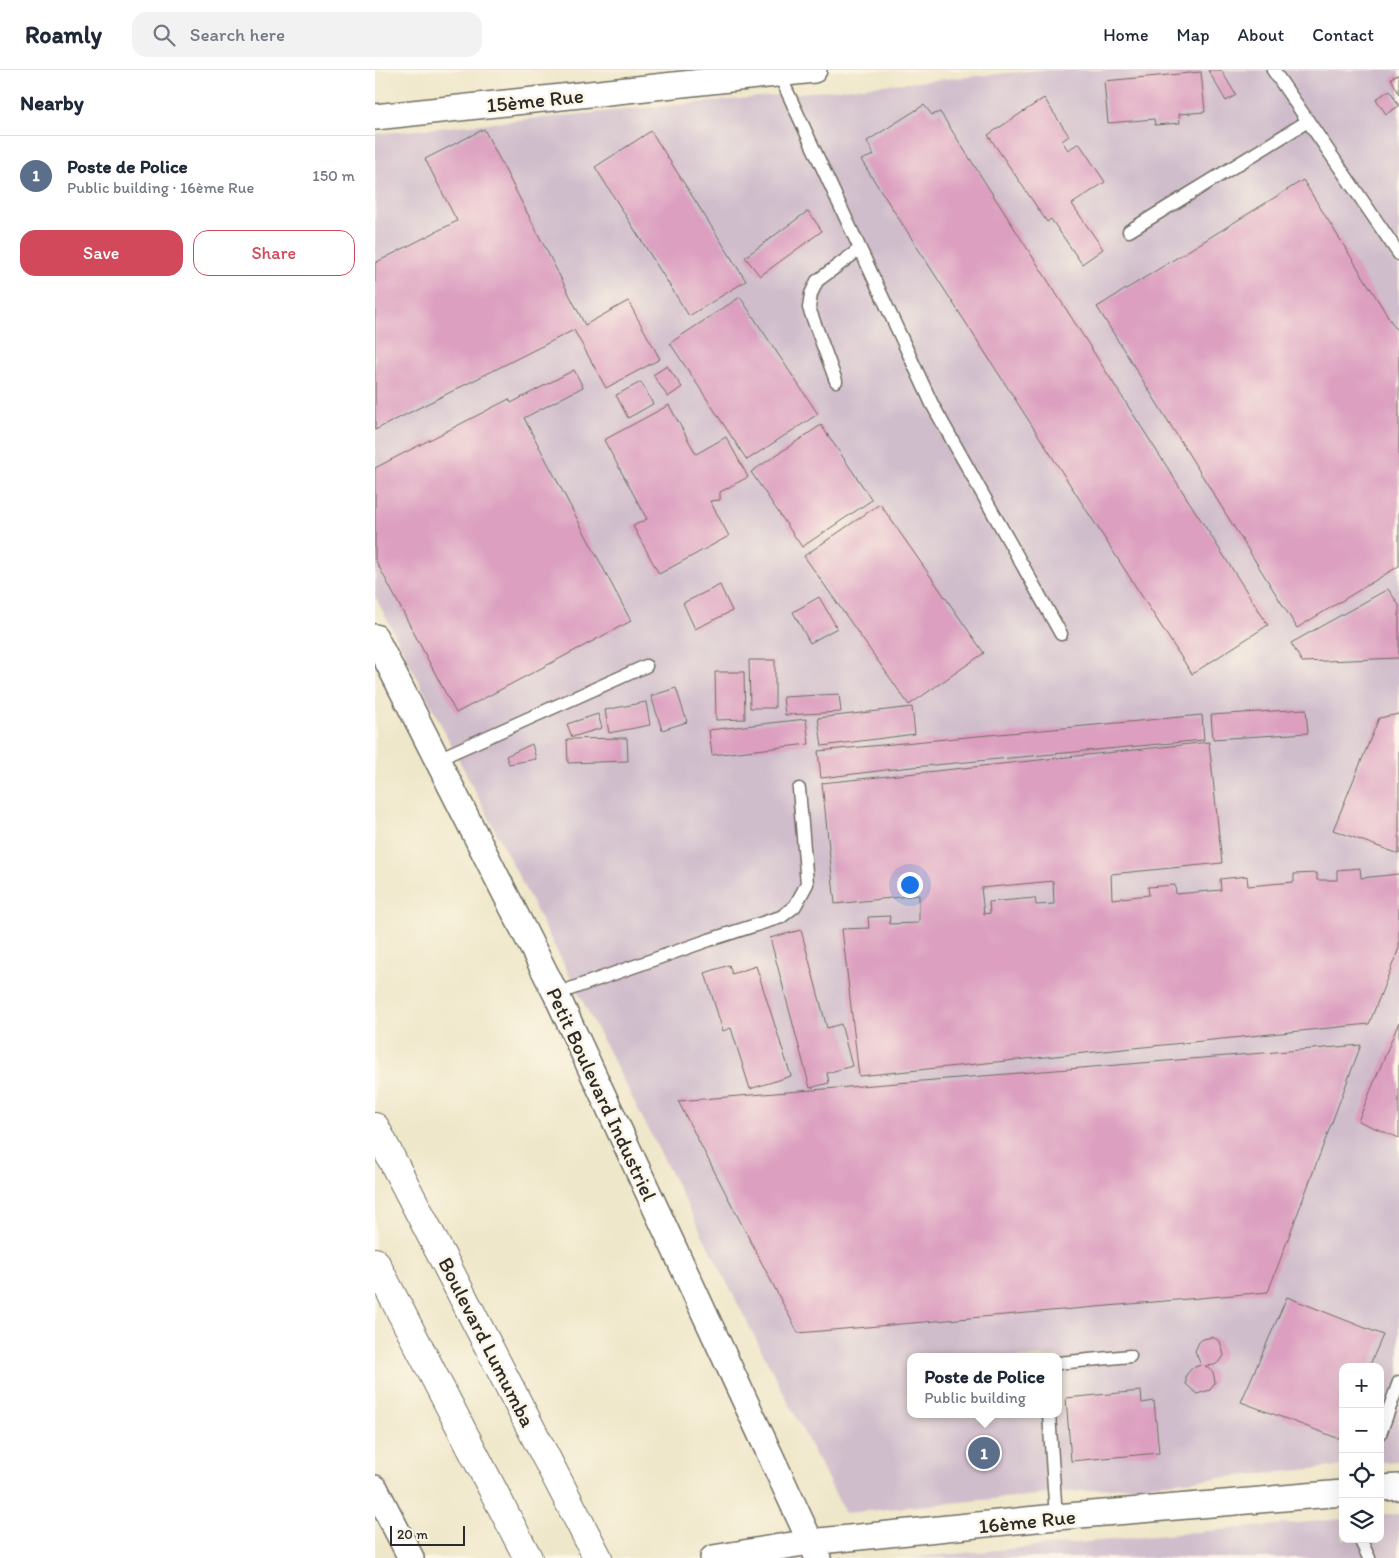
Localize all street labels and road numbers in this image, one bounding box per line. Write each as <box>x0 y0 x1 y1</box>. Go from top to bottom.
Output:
street label: 15ème Rue <box>485 82 585 118</box>
street label: Petit Boulevard Industriel <box>542 983 663 1205</box>
street label: Boulevard Lumumba <box>433 1253 541 1431</box>
street label: 16ème Rue <box>977 1503 1077 1539</box>

